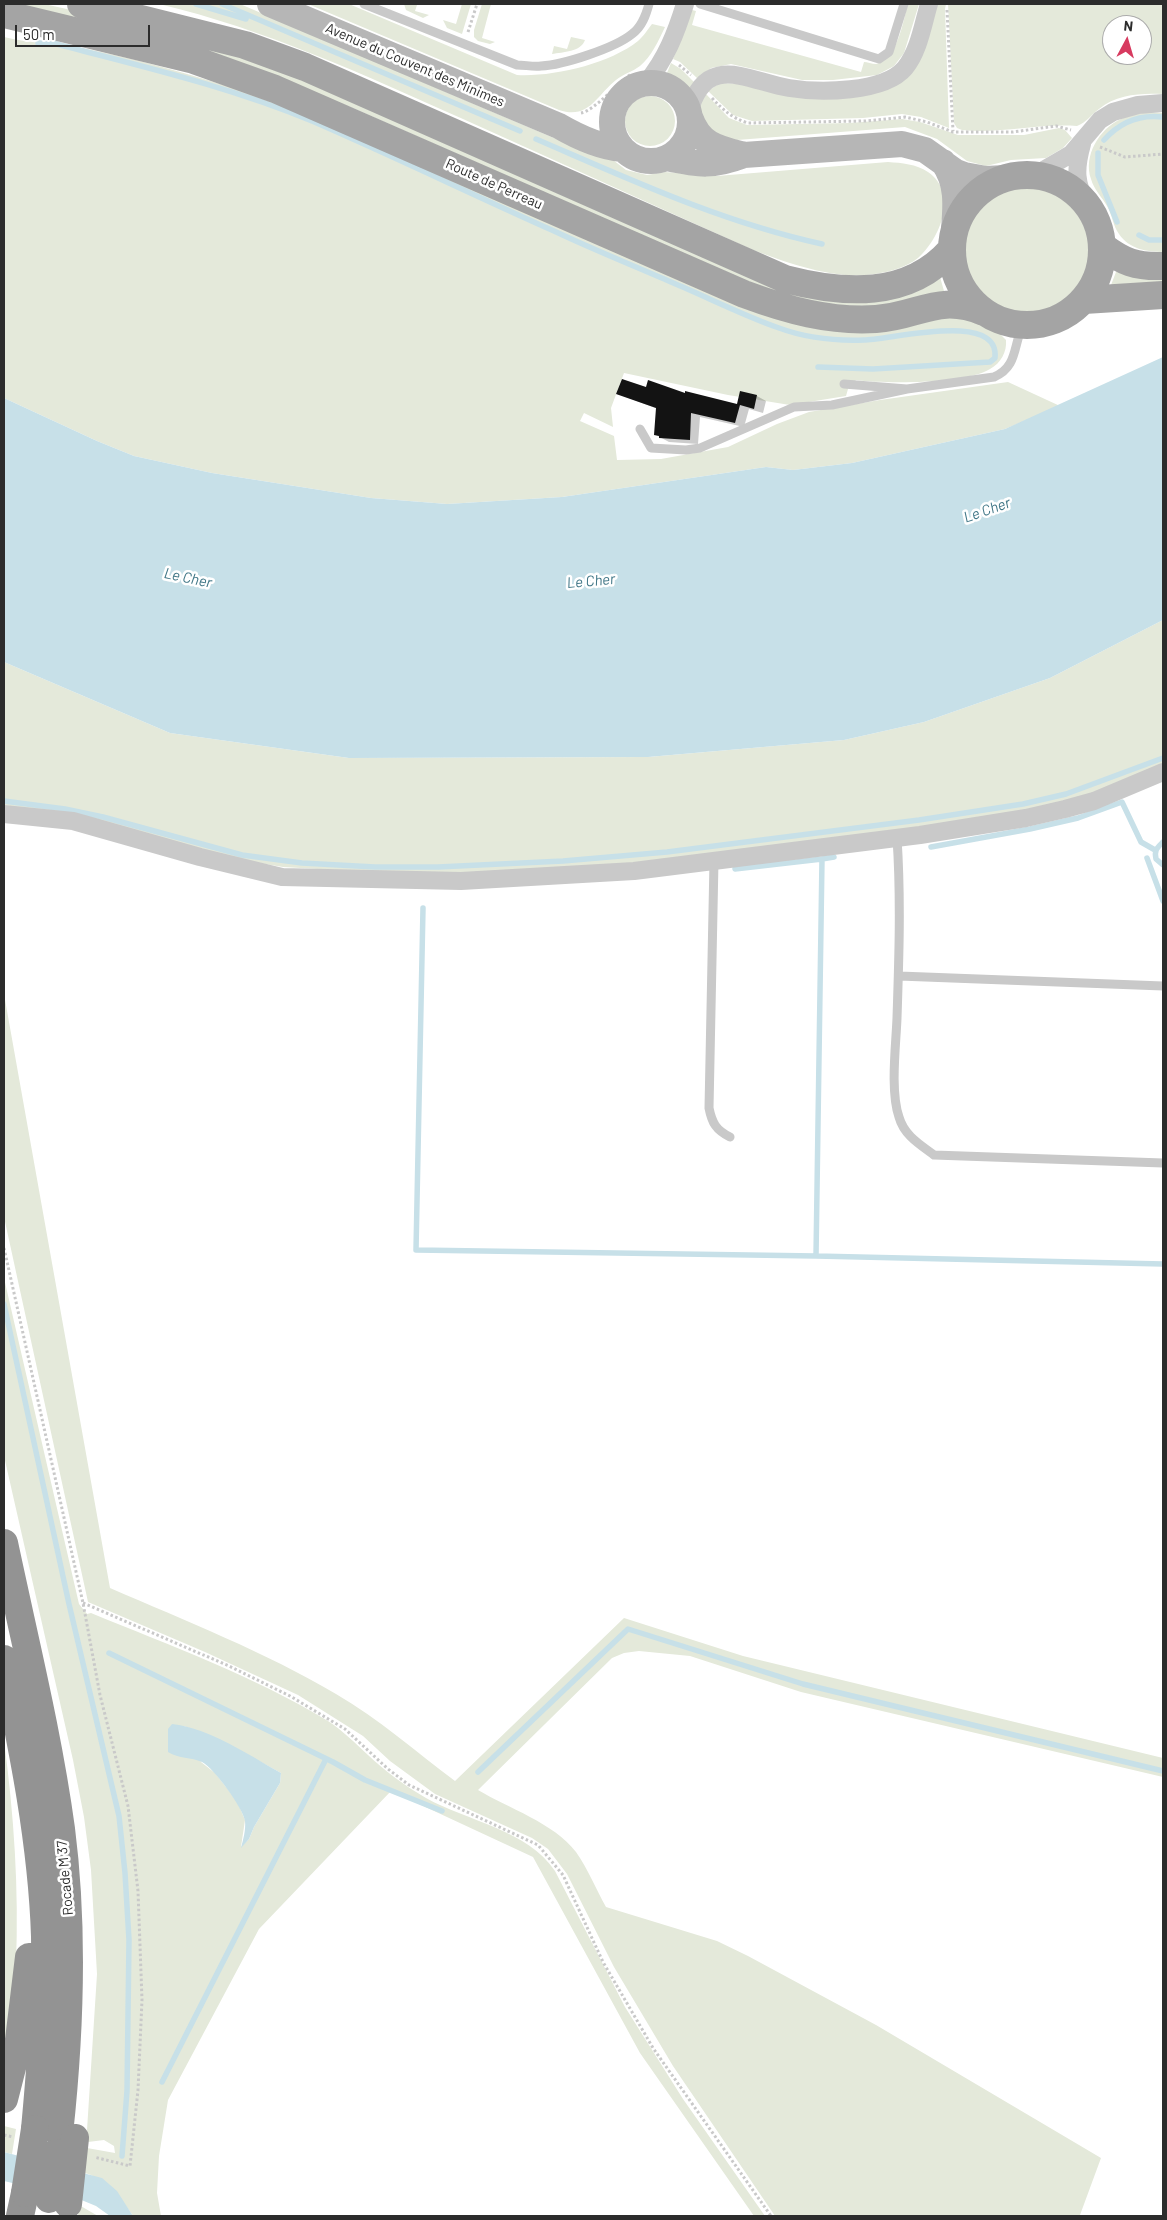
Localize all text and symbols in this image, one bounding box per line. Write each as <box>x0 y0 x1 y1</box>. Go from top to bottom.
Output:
scale bar <box>18 15 152 47</box>
north arrow <box>1102 15 1152 65</box>
text: N <box>1123 17 1134 35</box>
street label: Avenue du Couvent des Minimes <box>323 20 507 110</box>
text: 50 m <box>23 25 55 43</box>
street label: Route de Perreau <box>443 155 545 213</box>
water label: Le Cher <box>961 494 1013 526</box>
water label: Le Cher <box>162 564 214 592</box>
water label: Le Cher <box>566 570 616 592</box>
street label: Rocade M 37 <box>53 1840 77 1916</box>

